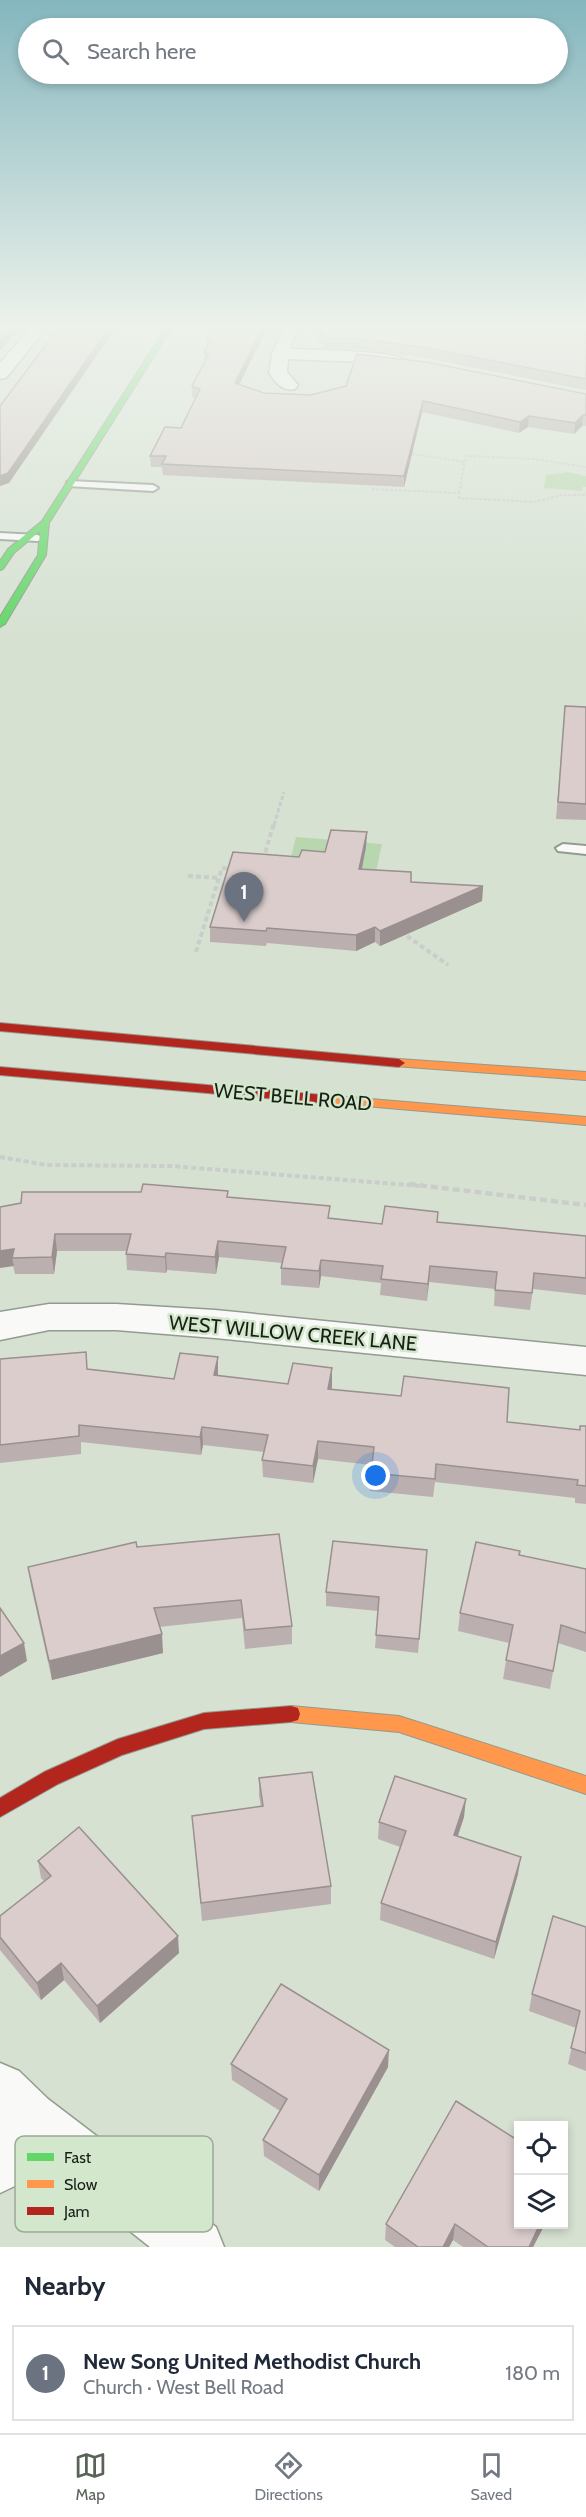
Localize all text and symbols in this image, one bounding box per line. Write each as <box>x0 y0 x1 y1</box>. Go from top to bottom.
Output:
search box <box>18 18 568 84</box>
icon: search <box>39 35 72 68</box>
text: Search here <box>87 38 196 65</box>
pin: 1 <box>224 872 264 922</box>
street label: WEST BELL ROAD <box>213 1078 373 1116</box>
street label: WEST WILLOW CREEK LANE <box>168 1310 418 1356</box>
your location <box>361 1461 390 1490</box>
map controls <box>514 2121 568 2229</box>
button: locate <box>514 2121 568 2175</box>
legend <box>15 2136 213 2232</box>
text: Fast <box>64 2148 92 2167</box>
text: Slow <box>64 2175 98 2194</box>
button: layers <box>514 2175 568 2229</box>
text: Jam <box>63 2202 90 2221</box>
text: Nearby <box>24 2270 105 2302</box>
text: New Song United Methodist Church <box>83 2348 421 2375</box>
text: 1 <box>42 2361 49 2385</box>
text: 180 m <box>505 2361 560 2385</box>
text: Church · West Bell Road <box>83 2375 284 2399</box>
tab: Map <box>74 2449 107 2504</box>
tab: Directions <box>255 2449 323 2504</box>
tab: Saved <box>471 2449 512 2504</box>

